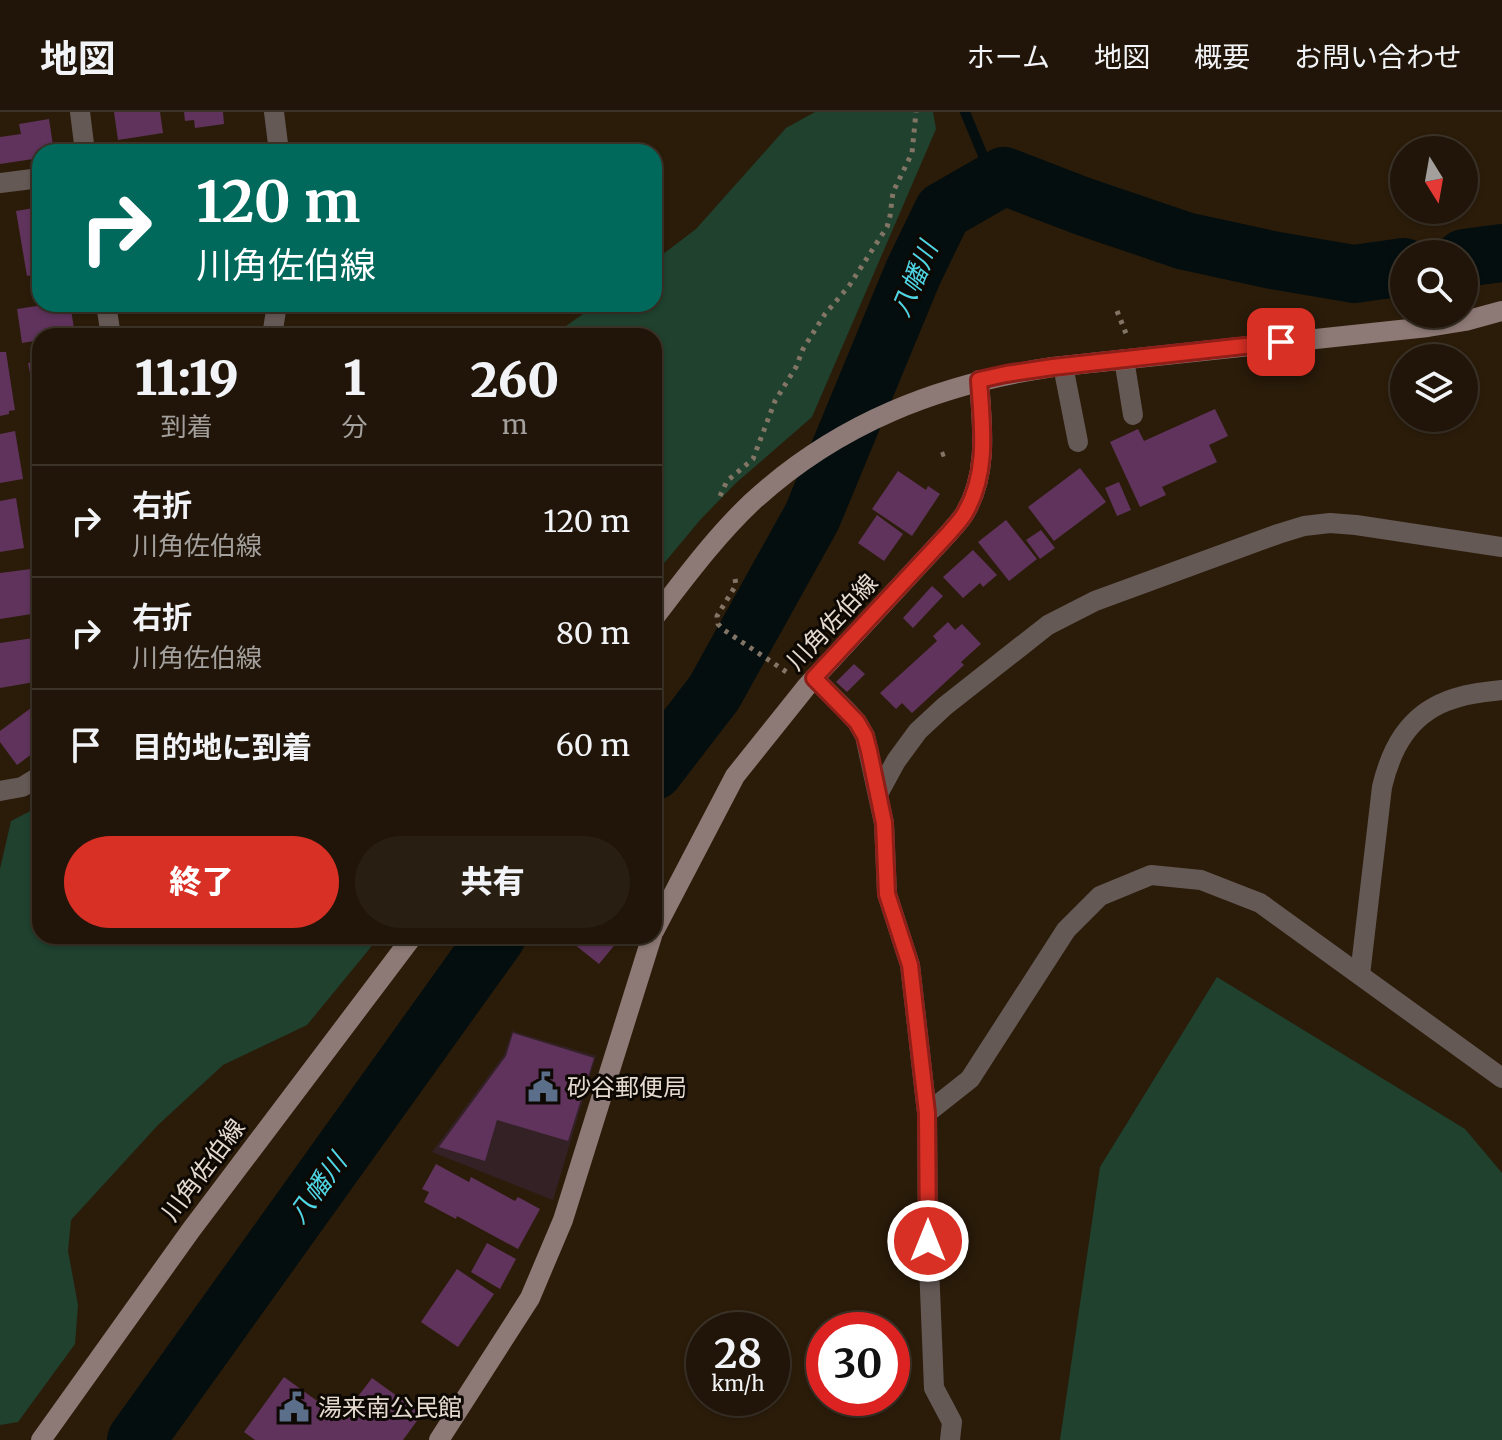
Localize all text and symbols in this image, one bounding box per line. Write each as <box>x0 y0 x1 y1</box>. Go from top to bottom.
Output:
text: 地図 <box>40 35 116 82</box>
text: ホーム <box>967 39 1050 75</box>
text: 地図 <box>1094 39 1150 75</box>
text: 概要 <box>1194 39 1250 75</box>
text: お問い合わせ <box>1294 39 1462 75</box>
north arrow <box>1390 136 1478 224</box>
map controls <box>1390 136 1478 432</box>
text: 120 m <box>196 167 360 237</box>
icon: right <box>64 176 168 280</box>
water label: 八幡川 <box>884 234 946 321</box>
button: search <box>1390 240 1478 328</box>
text: 川角佐伯線 <box>196 243 376 288</box>
pin <box>1247 308 1315 376</box>
icon: arrive <box>1259 320 1303 364</box>
button: layers <box>1390 344 1478 432</box>
text: 11:19 <box>135 348 239 408</box>
text: 1 <box>343 348 366 408</box>
text: 260 <box>470 350 559 410</box>
text: m <box>502 408 528 441</box>
text: 到着 <box>161 410 213 443</box>
text: 分 <box>342 410 368 443</box>
text: 右折 <box>132 486 192 524</box>
icon: right <box>64 499 108 543</box>
text: 120 m <box>543 502 630 540</box>
text: 川角佐伯線 <box>132 529 262 562</box>
street label: 川角佐伯線 <box>780 568 884 676</box>
text: 右折 <box>132 598 192 636</box>
icon: right <box>64 611 108 655</box>
text: 80 m <box>556 614 630 652</box>
text: 川角佐伯線 <box>132 641 262 674</box>
icon: arrive <box>64 723 108 767</box>
text: 60 m <box>556 726 630 764</box>
text: 目的地に到着 <box>132 728 312 766</box>
button: 終了 <box>64 836 339 928</box>
button: 共有 <box>355 836 630 928</box>
public building icon: 砂谷郵便局 <box>526 1070 560 1104</box>
place label: 砂谷郵便局 <box>567 1072 687 1103</box>
street label: 川角佐伯線 <box>155 1113 251 1227</box>
water label: 八幡川 <box>281 1144 355 1229</box>
position arrow <box>886 1199 970 1283</box>
speed limit sign: 30 <box>806 1312 910 1416</box>
text: 28 <box>714 1329 762 1379</box>
text: km/h <box>712 1371 764 1396</box>
public building icon: 湯来南公民館 <box>277 1390 311 1424</box>
place label: 湯来南公民館 <box>318 1392 462 1423</box>

